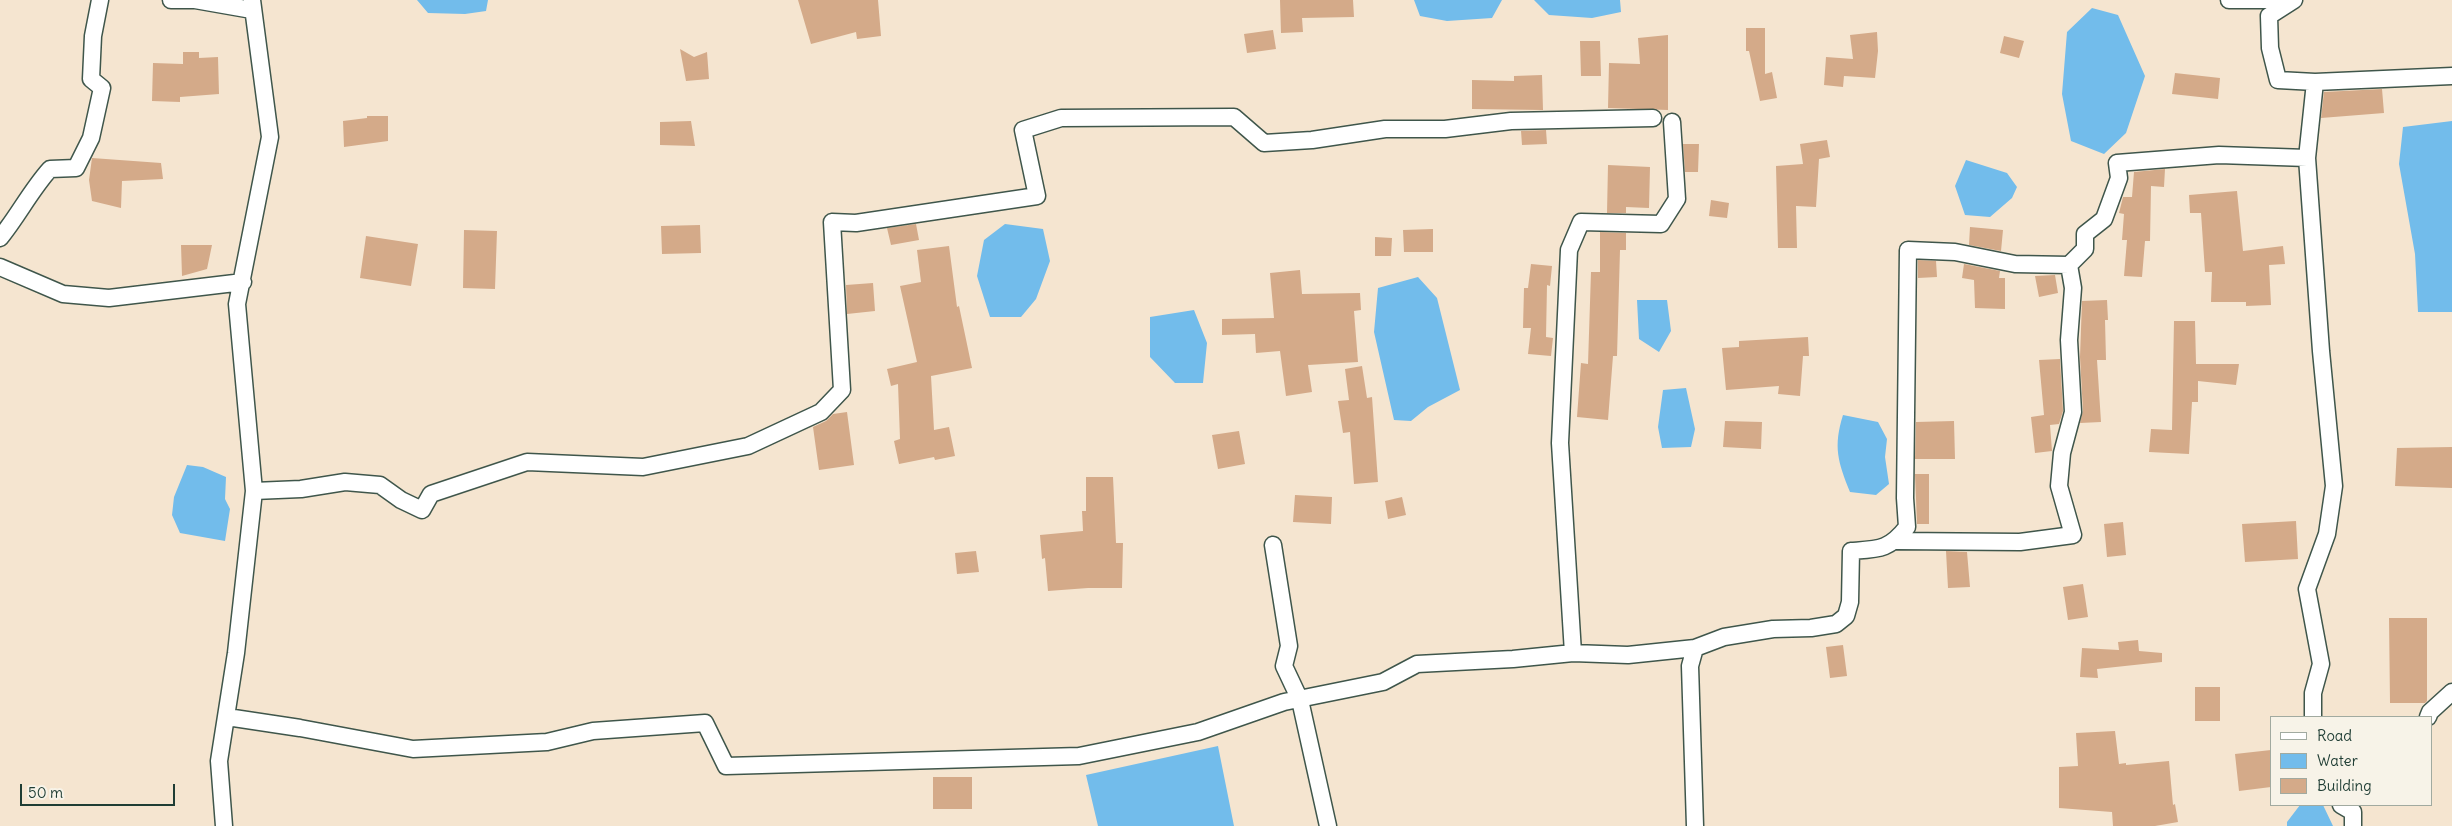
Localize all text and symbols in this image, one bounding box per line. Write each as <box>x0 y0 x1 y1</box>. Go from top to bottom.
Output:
legend <box>2270 716 2432 806</box>
text: Road <box>2317 726 2352 745</box>
text: Water <box>2317 751 2358 770</box>
scale bar <box>22 774 178 806</box>
text: Building <box>2317 776 2372 795</box>
text: 50 m <box>28 783 63 802</box>

